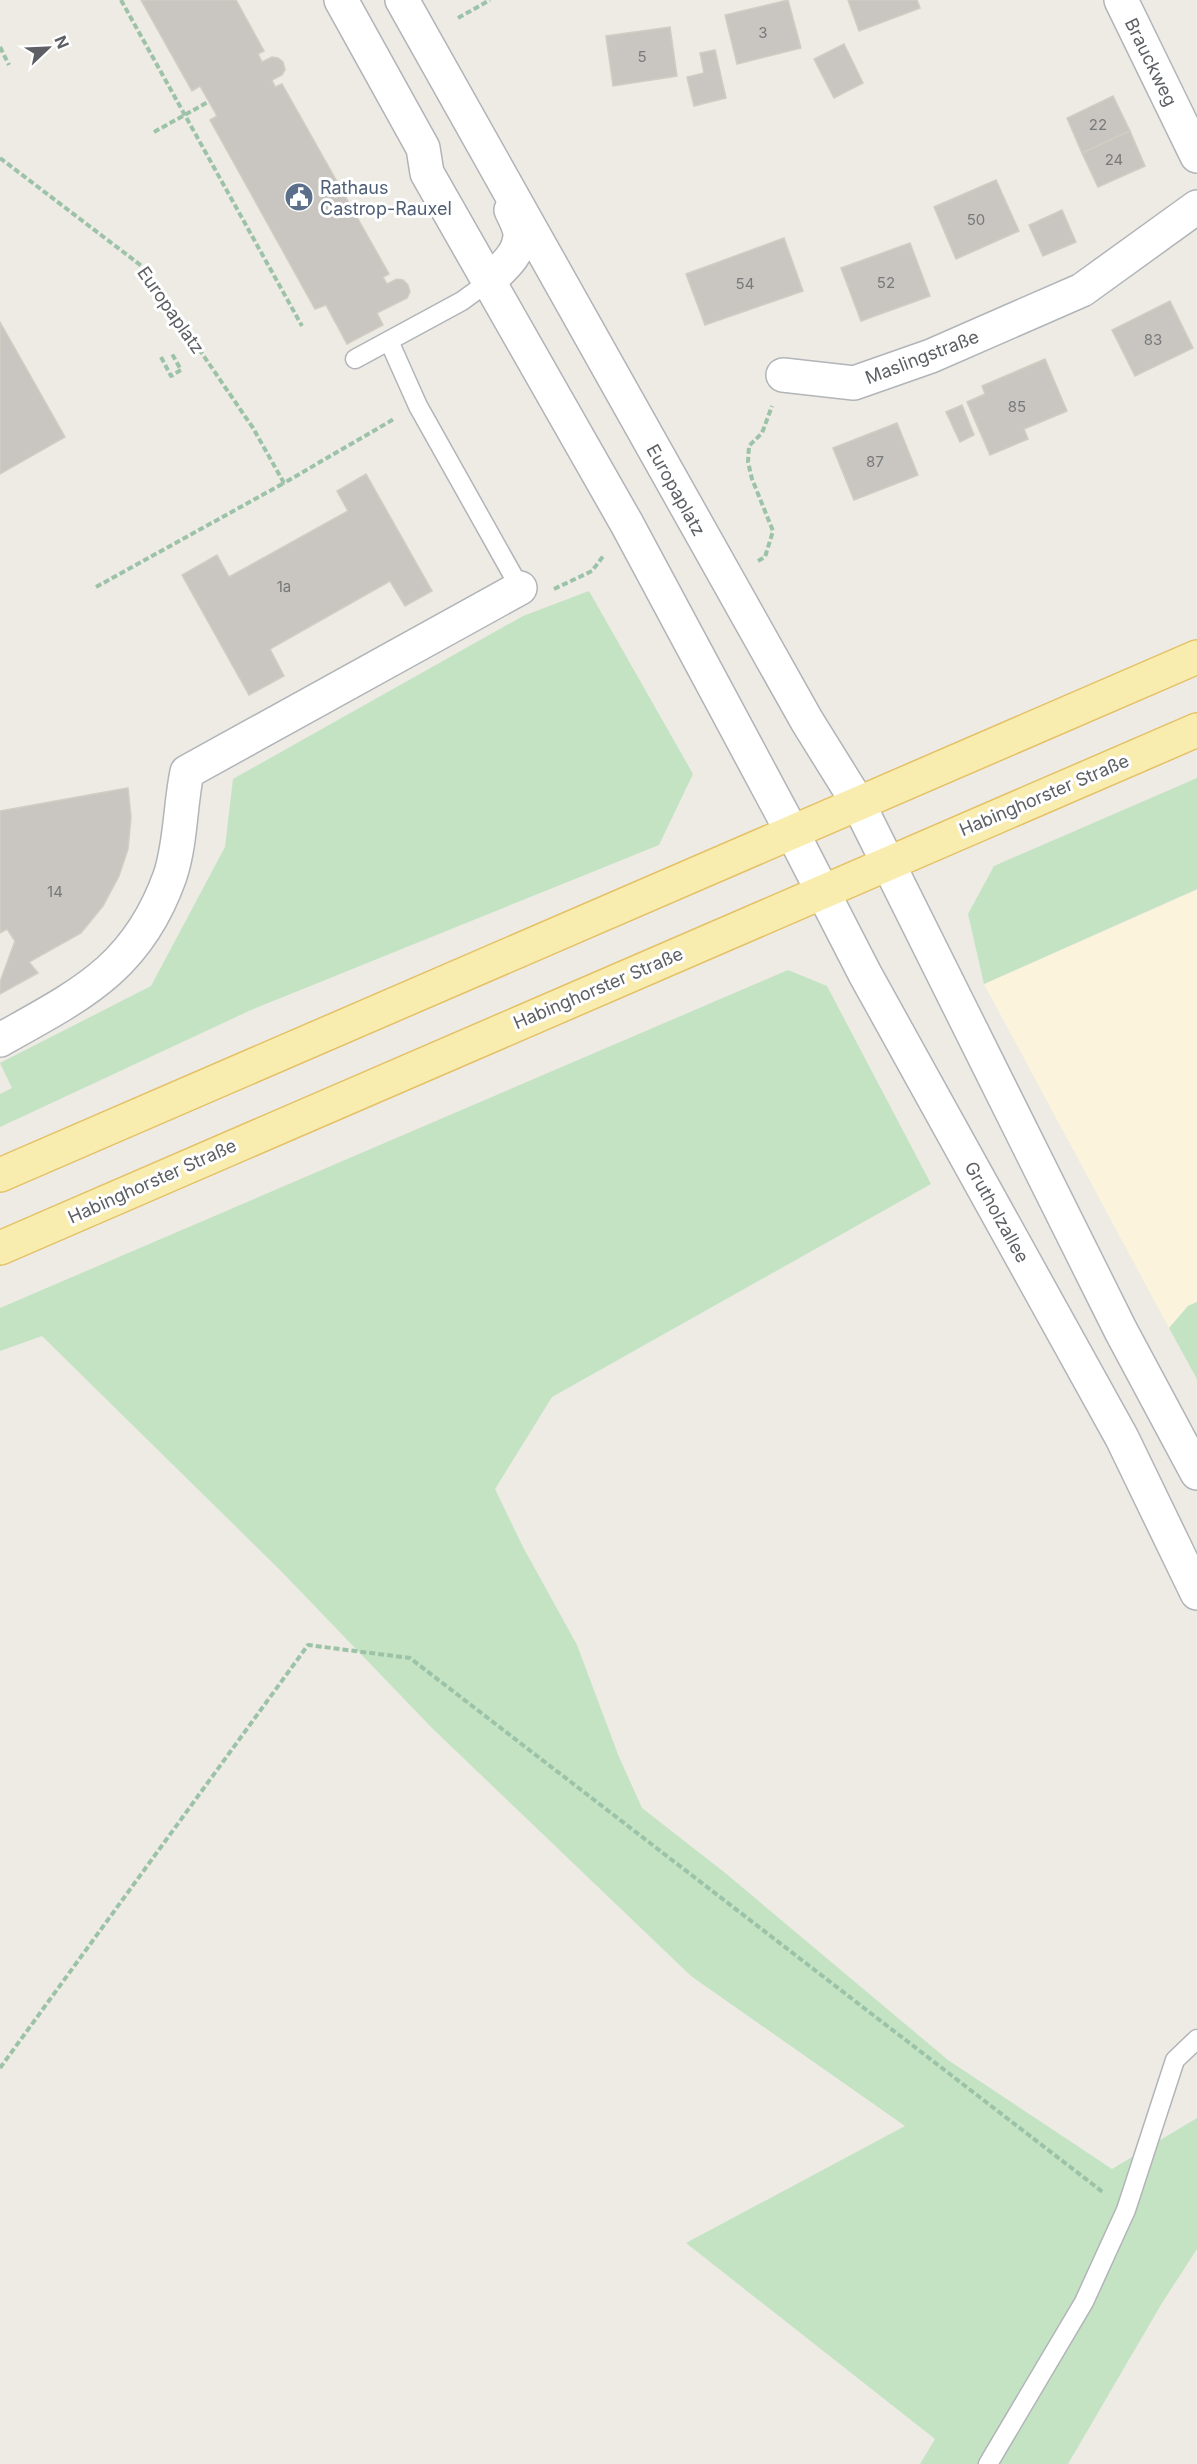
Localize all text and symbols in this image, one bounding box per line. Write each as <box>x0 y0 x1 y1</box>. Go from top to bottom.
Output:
street label: Brauckweg <box>1121 15 1181 109</box>
north arrow <box>18 18 78 78</box>
house number: 3 <box>758 23 768 42</box>
text: N <box>50 33 73 52</box>
house number: 5 <box>637 47 647 66</box>
house number: 22 <box>1089 115 1107 134</box>
house number: 24 <box>1105 150 1123 169</box>
place label: Rathaus Castrop-Rauxel <box>320 177 452 219</box>
public building icon: Rathaus Castrop-Rauxel <box>283 181 315 213</box>
house number: 50 <box>967 210 985 229</box>
street label: Europaplatz <box>133 262 209 358</box>
house number: 52 <box>877 273 895 292</box>
house number: 54 <box>736 274 754 293</box>
street label: Maslingstraße <box>862 326 982 388</box>
house number: 83 <box>1144 330 1162 349</box>
house number: 85 <box>1008 397 1026 416</box>
street label: Europaplatz <box>642 441 710 539</box>
house number: 87 <box>866 452 884 471</box>
house number: 1a <box>277 577 291 596</box>
street label: Habinghorster Straße <box>956 750 1132 840</box>
house number: 14 <box>47 882 63 901</box>
street label: Habinghorster Straße <box>510 943 686 1033</box>
street label: Habinghorster Straße <box>64 1134 240 1228</box>
street label: Grutholzallee <box>961 1158 1033 1266</box>

